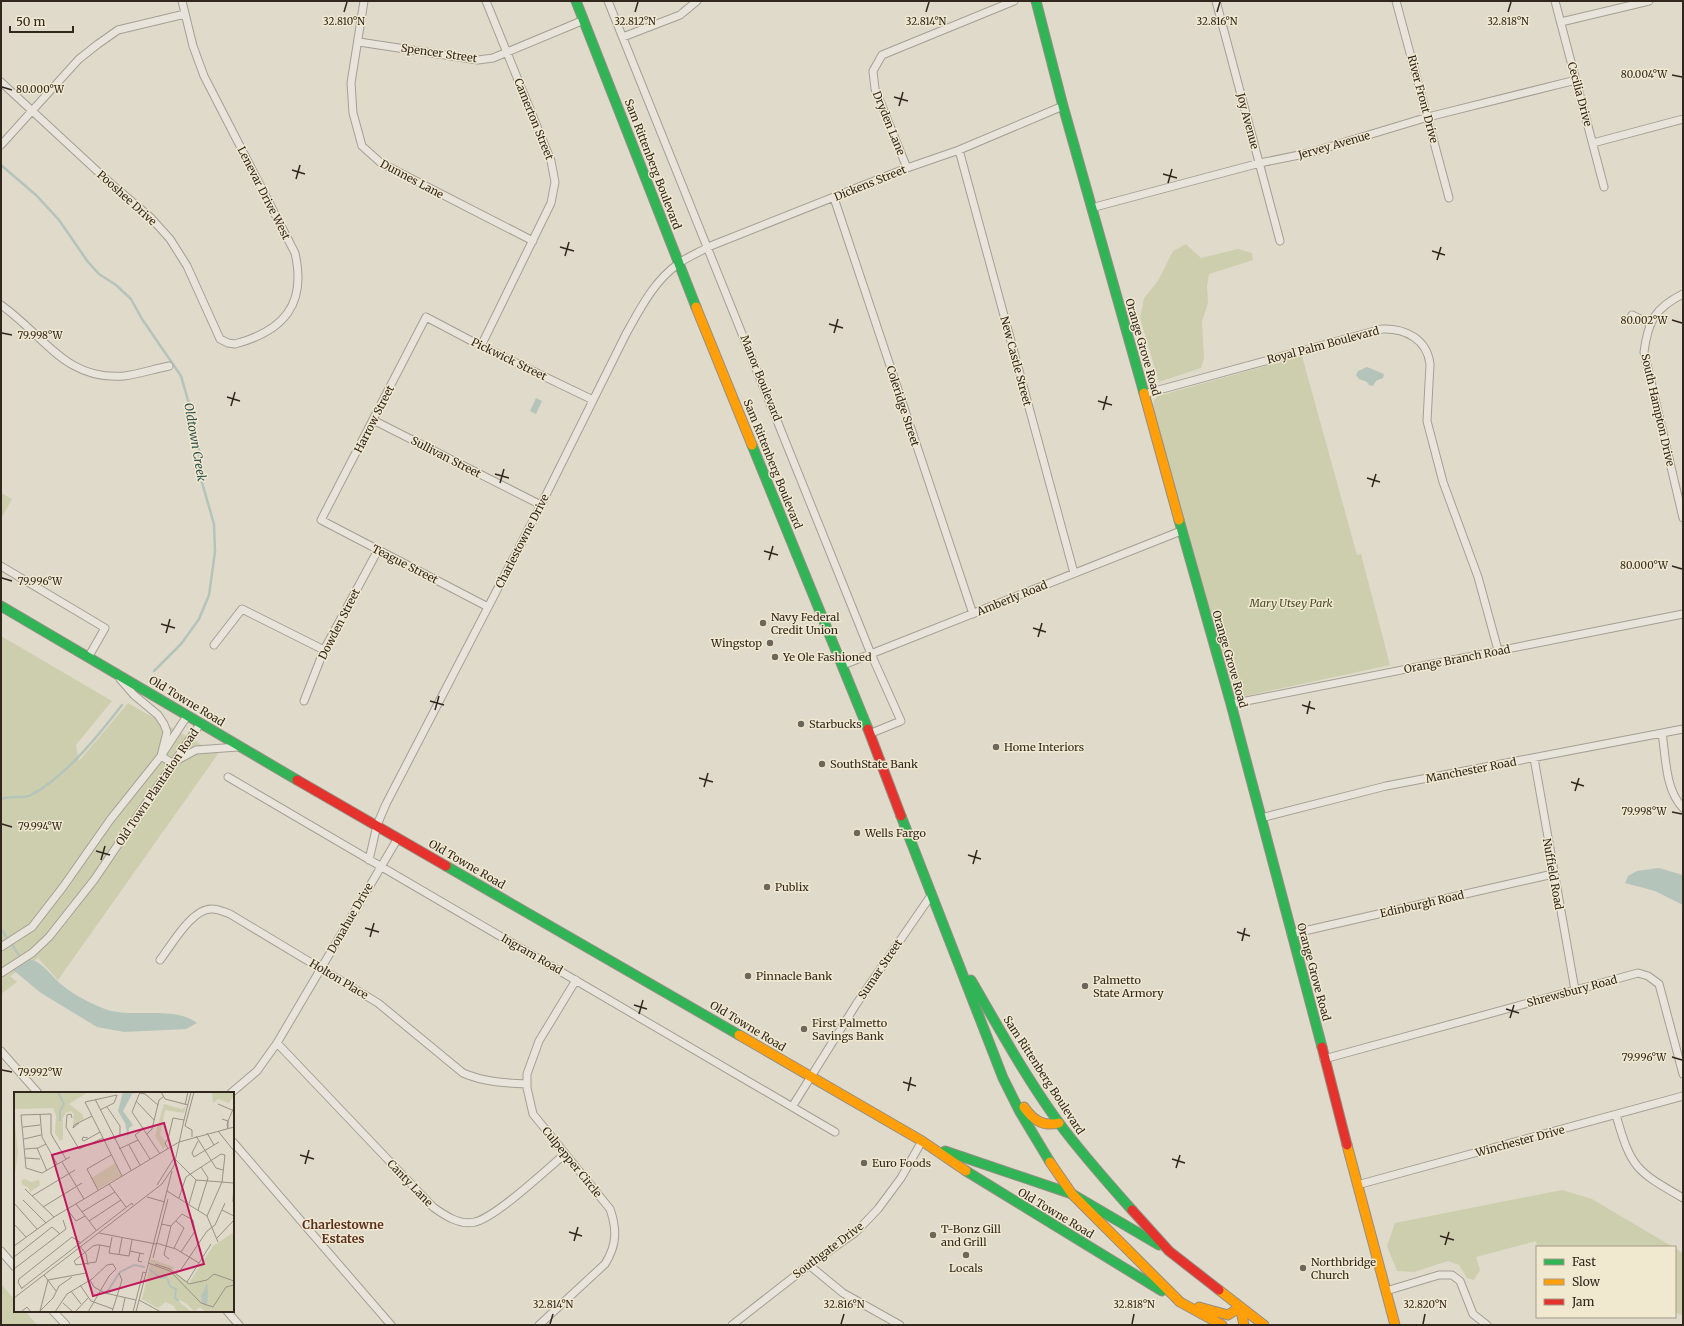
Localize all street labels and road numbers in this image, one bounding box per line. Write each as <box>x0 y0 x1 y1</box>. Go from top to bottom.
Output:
street label: Spencer Street <box>400 41 479 65</box>
street label: River Front Drive <box>1405 53 1442 145</box>
street label: Cecilia Drive <box>1565 60 1595 128</box>
street label: Camerton Street <box>511 76 557 162</box>
street label: Dryden Lane <box>870 89 908 157</box>
street label: Joy Avenue <box>1234 90 1262 151</box>
street label: Sam Rittenberg Boulevard <box>622 97 685 232</box>
street label: Jervey Avenue <box>1295 128 1372 162</box>
street label: Lenevar Drive West <box>234 144 294 243</box>
street label: Dunnes Lane <box>378 156 446 202</box>
street label: Dickens Street <box>832 162 909 204</box>
street label: Pooshee Drive <box>94 168 160 229</box>
street label: Orange Grove Road <box>1122 297 1164 398</box>
street label: New Castle Street <box>997 315 1035 408</box>
street label: Royal Palm Boulevard <box>1265 323 1381 367</box>
street label: Manor Boulevard <box>737 333 785 423</box>
street label: Pickwick Street <box>469 335 550 384</box>
street label: South Hampton Drive <box>1638 352 1678 468</box>
street label: Coleridge Street <box>883 364 923 449</box>
street label: Harrow Street <box>351 382 397 455</box>
street label: Sam Rittenberg Boulevard <box>741 397 806 531</box>
street label: Sullivan Street <box>409 433 484 481</box>
street label: Charlestowne Drive <box>492 491 552 590</box>
street label: Teague Street <box>370 541 441 587</box>
street label: Amberly Road <box>974 577 1050 619</box>
street label: Dowden Street <box>315 585 363 662</box>
street label: Orange Grove Road <box>1209 609 1251 710</box>
street label: Orange Branch Road <box>1403 642 1512 676</box>
street label: Old Towne Road <box>147 673 228 729</box>
street label: Old Town Plantation Road <box>113 726 202 848</box>
street label: Manchester Road <box>1425 754 1518 786</box>
street label: Old Towne Road <box>426 836 508 892</box>
street label: Nuffield Road <box>1540 837 1566 911</box>
street label: Donahue Drive <box>324 880 376 956</box>
street label: Edinburgh Road <box>1379 887 1466 920</box>
street label: Orange Grove Road <box>1294 921 1334 1023</box>
street label: Ingram Road <box>499 931 566 977</box>
street label: Sumar Street <box>855 936 906 1002</box>
street label: Holton Place <box>307 956 371 1002</box>
street label: Shrewsbury Road <box>1525 972 1619 1010</box>
street label: Old Towne Road <box>708 998 789 1054</box>
street label: Sam Rittenberg Boulevard <box>1000 1013 1088 1137</box>
street label: Winchester Drive <box>1473 1122 1566 1160</box>
street label: Culpepper Circle <box>539 1124 605 1200</box>
street label: Canty Lane <box>384 1157 436 1210</box>
street label: Old Towne Road <box>1016 1185 1097 1241</box>
street label: Southgate Drive <box>790 1219 866 1281</box>

